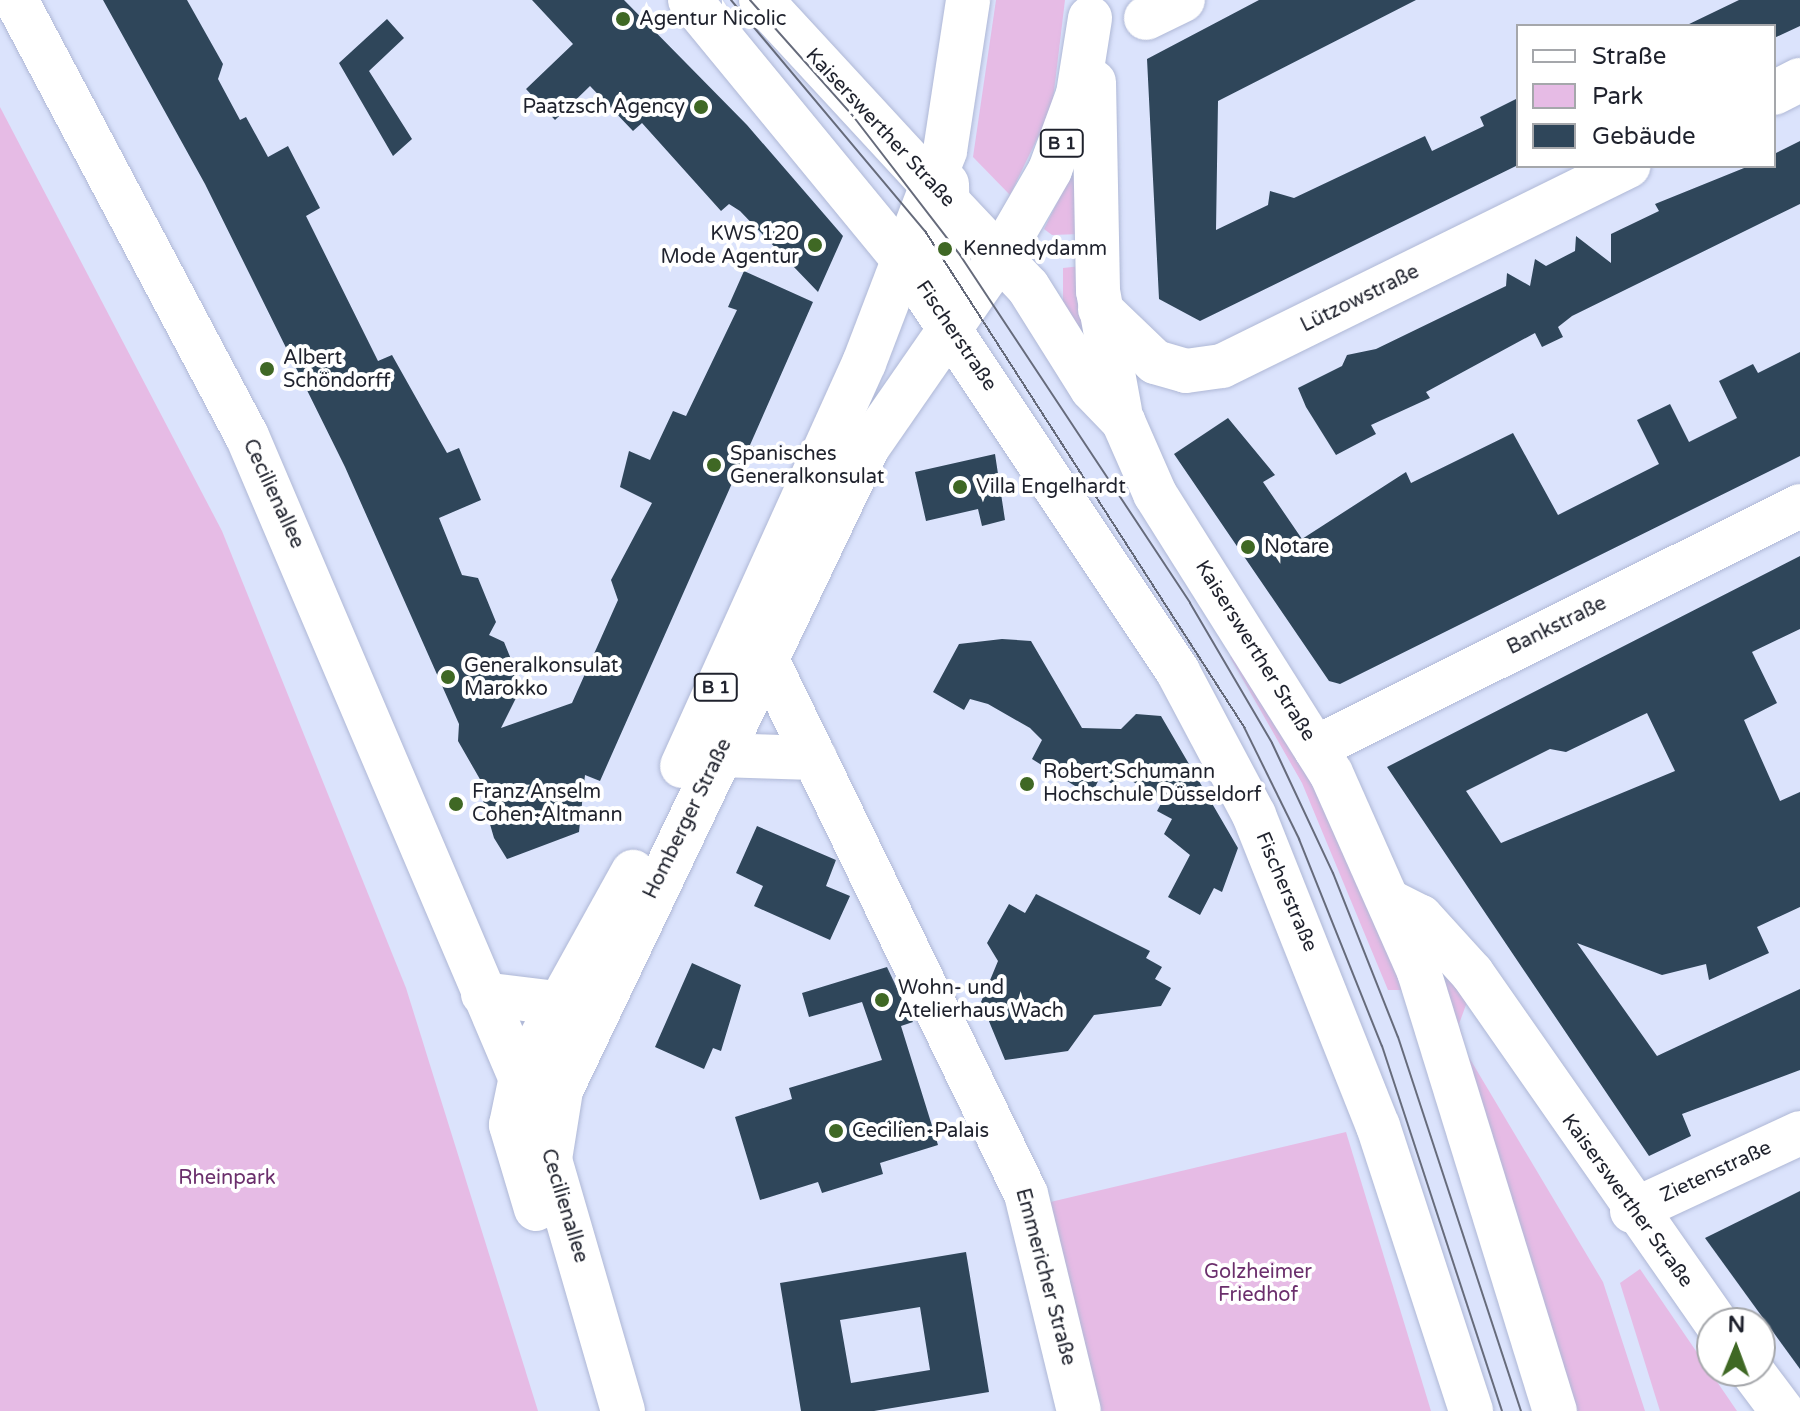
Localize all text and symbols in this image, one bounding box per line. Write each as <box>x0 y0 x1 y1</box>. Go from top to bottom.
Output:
place label: Agentur Nicolic <box>639 7 786 31</box>
marker: Agentur Nicolic <box>614 10 632 28</box>
legend <box>1516 24 1776 168</box>
text: Straße <box>1592 42 1666 71</box>
street label: Kaiserswerther Straße <box>800 44 960 212</box>
text: Park <box>1592 82 1643 111</box>
place label: Paatzsch Agency <box>522 95 685 119</box>
marker: Paatzsch Agency <box>692 98 710 116</box>
text: Gebäude <box>1592 122 1696 151</box>
road number: B 1 <box>1038 129 1086 157</box>
place label: KWS 120 Mode Agentur <box>661 222 799 269</box>
marker: KWS 120 Mode Agentur <box>806 236 824 254</box>
place label: Kennedydamm <box>963 237 1107 261</box>
marker: Kennedydamm <box>934 238 956 260</box>
street label: Lützowstraße <box>1297 260 1423 338</box>
street label: Fischerstraße <box>910 276 1002 396</box>
place label: Albert Schöndorff <box>283 346 390 393</box>
marker: Albert Schöndorff <box>258 360 276 378</box>
street label: Cecilienallee <box>237 436 309 552</box>
place label: Spanisches Generalkonsulat <box>730 442 884 489</box>
marker: Spanisches Generalkonsulat <box>705 456 723 474</box>
place label: Villa Engelhardt <box>976 475 1126 499</box>
marker: Villa Engelhardt <box>951 478 969 496</box>
place label: Notare <box>1264 535 1329 559</box>
marker: Notare <box>1239 538 1257 556</box>
street label: Kaiserswerther Straße <box>1190 556 1320 746</box>
street label: Bankstraße <box>1503 592 1611 660</box>
place label: Generalkonsulat Marokko <box>464 654 618 701</box>
marker: Generalkonsulat Marokko <box>439 668 457 686</box>
road number: B 1 <box>692 673 740 701</box>
street label: Homberger Straße <box>639 735 737 903</box>
place label: Robert Schumann Hochschule Düsseldorf <box>1043 760 1261 807</box>
marker: Robert Schumann Hochschule Düsseldorf <box>1018 775 1036 793</box>
place label: Franz Anselm Cohen-Altmann <box>472 780 623 827</box>
marker: Franz Anselm Cohen-Altmann <box>447 795 465 813</box>
street label: Fischerstraße <box>1250 828 1322 956</box>
place label: Wohn- und Atelierhaus Wach <box>898 976 1064 1023</box>
marker: Wohn- und Atelierhaus Wach <box>873 991 891 1009</box>
street label: Kaiserswerther Straße <box>1556 1110 1698 1292</box>
place label: Cecilien-Palais <box>852 1119 989 1143</box>
marker: Cecilien-Palais <box>827 1122 845 1140</box>
street label: Zietenstraße <box>1657 1136 1775 1208</box>
street label: Cecilienallee <box>535 1146 593 1266</box>
park label: Rheinpark <box>178 1166 276 1190</box>
street label: Emmericher Straße <box>1010 1186 1080 1368</box>
park label: Golzheimer Friedhof <box>1204 1261 1312 1308</box>
north arrow <box>1696 1307 1776 1387</box>
text: N <box>1727 1312 1745 1338</box>

